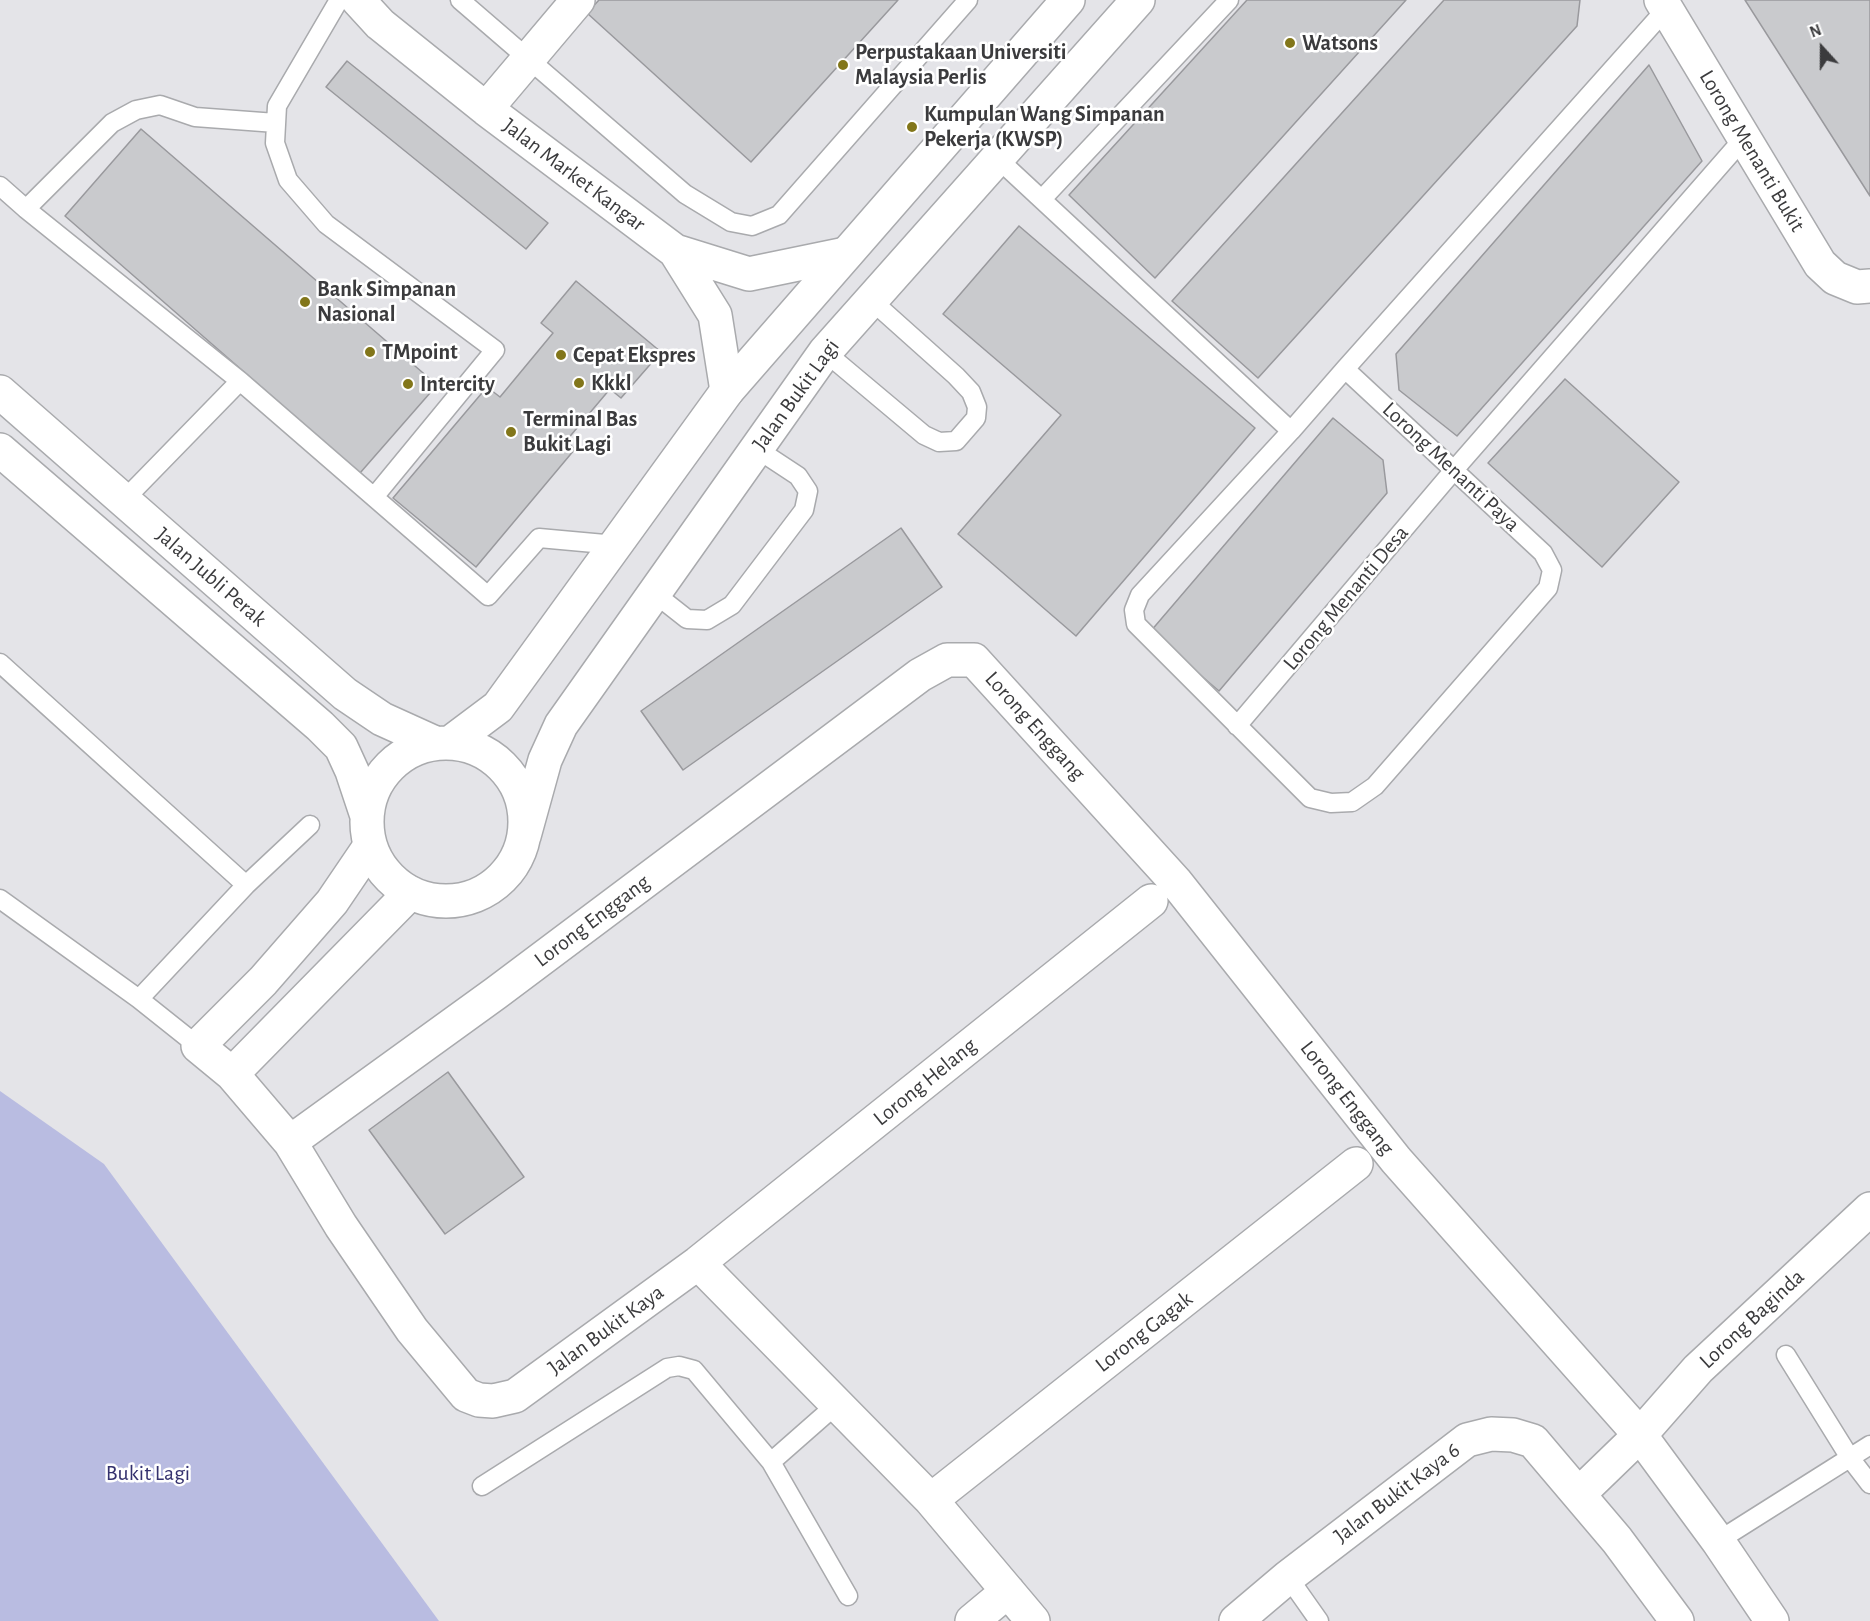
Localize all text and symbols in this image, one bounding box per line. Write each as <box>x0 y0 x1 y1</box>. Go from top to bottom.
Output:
north arrow <box>1792 18 1852 78</box>
text: N <box>1807 22 1824 41</box>
place label: Watsons <box>1302 30 1378 56</box>
marker: Watsons <box>1283 36 1297 50</box>
place label: Perpustakaan Universiti Malaysia Perlis <box>855 39 1066 90</box>
marker: Perpustakaan Universiti Malaysia Perlis <box>836 58 850 72</box>
street label: Lorong Menanti Bukit <box>1693 65 1811 237</box>
place label: Kumpulan Wang Simpanan Pekerja (KWSP) <box>924 101 1165 152</box>
street label: Jalan Market Kangar <box>497 113 651 237</box>
marker: Kumpulan Wang Simpanan Pekerja (KWSP) <box>905 120 919 134</box>
place label: Bank Simpanan Nasional <box>317 276 456 328</box>
marker: Bank Simpanan Nasional <box>298 295 312 309</box>
street label: Jalan Bukit Lagi <box>747 334 845 456</box>
place label: TMpoint <box>382 339 458 365</box>
place label: Cepat Ekspres <box>573 342 696 368</box>
marker: TMpoint <box>363 345 377 359</box>
marker: Cepat Ekspres <box>554 348 568 362</box>
place label: Kkkl <box>591 370 631 396</box>
place label: Intercity <box>420 371 495 397</box>
marker: Kkkl <box>572 376 586 390</box>
marker: Intercity <box>401 377 415 391</box>
street label: Lorong Menanti Paya <box>1377 397 1525 537</box>
place label: Terminal Bas Bukit Lagi <box>523 406 637 458</box>
marker: Terminal Bas Bukit Lagi <box>504 425 518 439</box>
street label: Lorong Menanti Desa <box>1278 520 1414 676</box>
street label: Jalan Jubli Perak <box>150 522 272 632</box>
street label: Lorong Enggang <box>979 666 1091 786</box>
street label: Lorong Enggang <box>529 869 655 973</box>
street label: Lorong Helang <box>868 1032 982 1132</box>
street label: Lorong Enggang <box>1294 1036 1400 1160</box>
street label: Lorong Baginda <box>1694 1264 1810 1374</box>
street label: Jalan Bukit Kaya <box>543 1279 669 1381</box>
street label: Lorong Gagak <box>1090 1286 1198 1378</box>
street label: Jalan Bukit Kaya 6 <box>1329 1437 1465 1549</box>
park label: Bukit Lagi <box>106 1460 190 1486</box>

